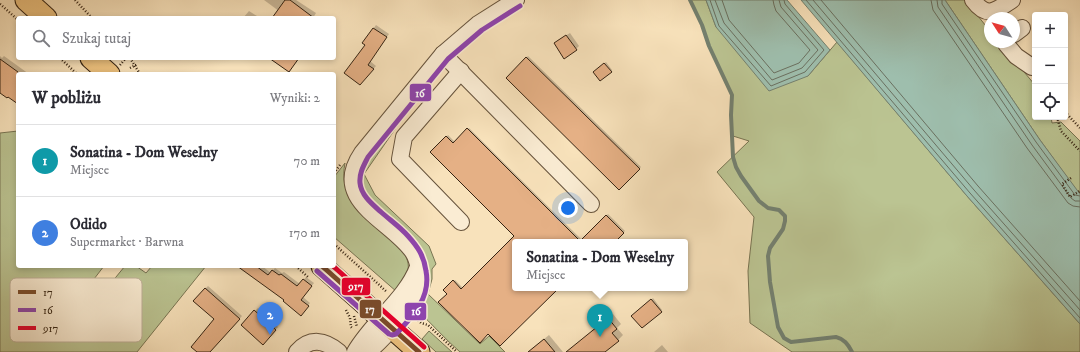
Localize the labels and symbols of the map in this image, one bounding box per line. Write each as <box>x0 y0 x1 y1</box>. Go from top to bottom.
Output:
north arrow <box>984 12 1020 48</box>
line badge: 16 <box>409 83 432 102</box>
text: 16 <box>415 87 426 101</box>
your location <box>558 198 578 218</box>
line badge: 917 <box>341 277 371 296</box>
legend <box>10 278 142 342</box>
text: 917 <box>347 280 364 294</box>
text: 17 <box>43 286 53 300</box>
line badge: 17 <box>359 299 382 319</box>
pin: 2 <box>257 302 283 335</box>
line badge: 16 <box>404 302 427 321</box>
text: 17 <box>365 303 375 317</box>
text: 16 <box>43 304 54 318</box>
pin: 1 <box>587 304 613 337</box>
text: 16 <box>411 305 422 319</box>
text: 917 <box>42 322 58 336</box>

